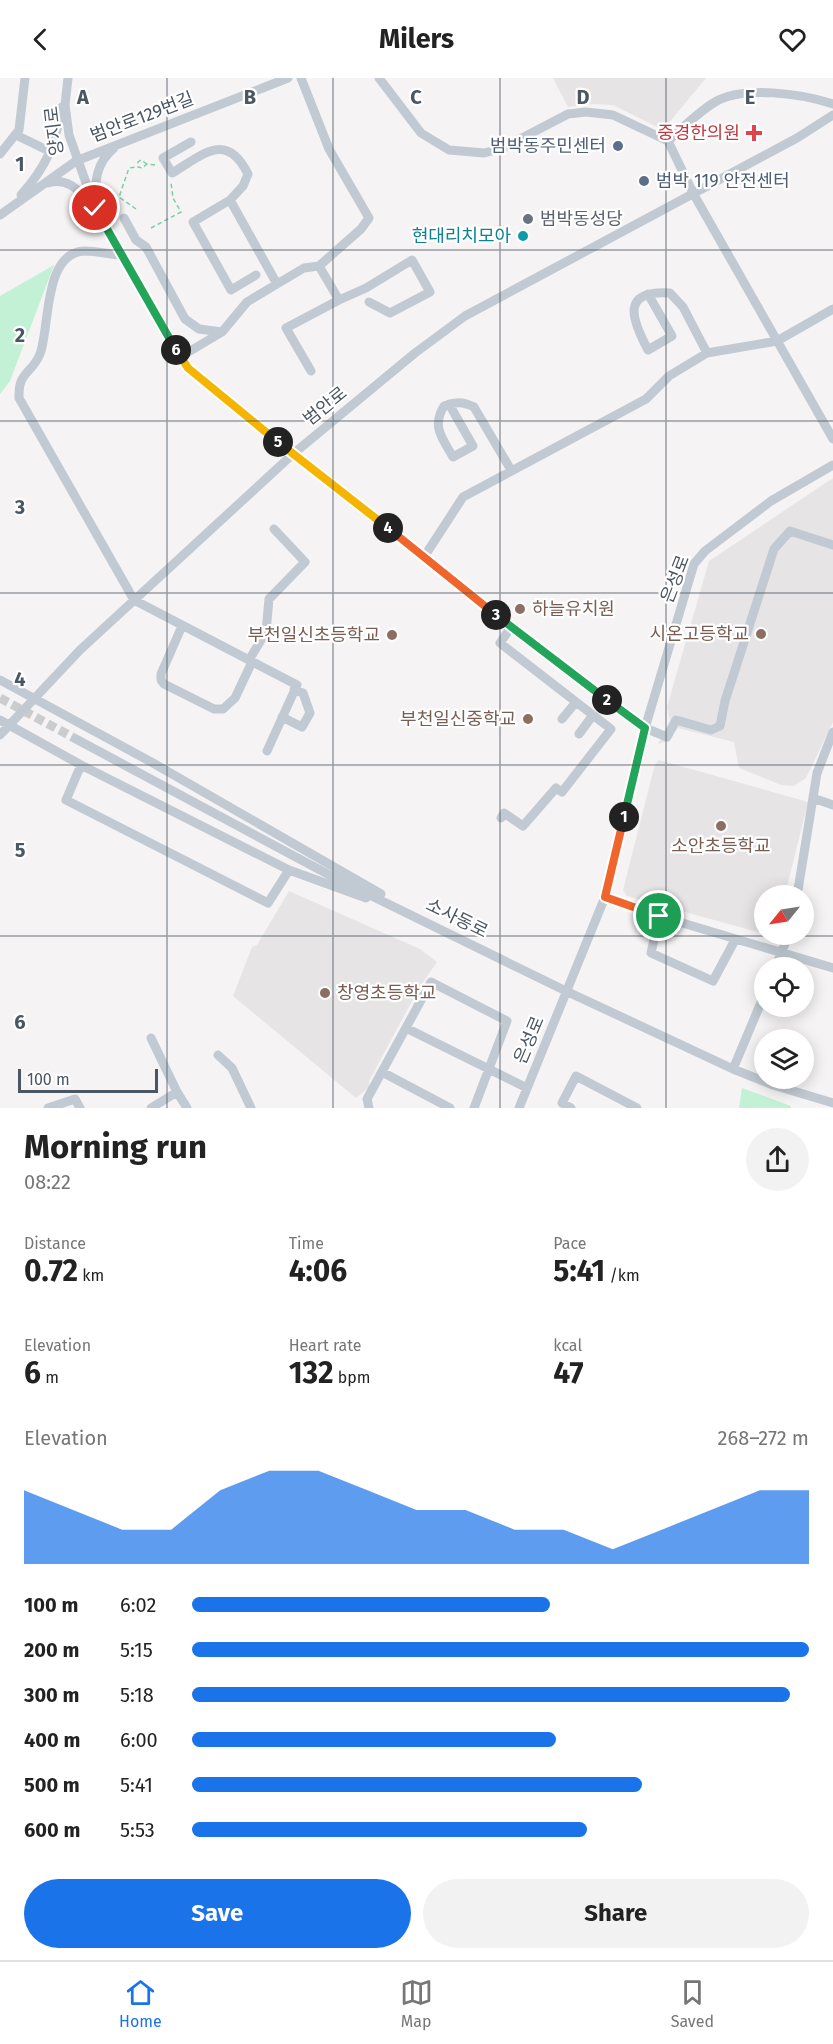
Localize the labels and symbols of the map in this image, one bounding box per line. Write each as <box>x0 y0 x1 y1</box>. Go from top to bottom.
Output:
text: A <box>76 85 90 109</box>
text: B <box>244 85 256 109</box>
text: C <box>410 85 422 109</box>
text: D <box>576 85 590 109</box>
text: E <box>745 85 755 109</box>
street label: 범안로129번길 <box>87 87 197 147</box>
street label: 양지로 <box>40 105 68 157</box>
place label: 중경한의원 <box>657 122 740 144</box>
marker: 중경한의원 <box>745 124 763 142</box>
place label: 범박동주민센터 <box>490 135 606 157</box>
marker: 범박동주민센터 <box>611 139 625 153</box>
text: 1 <box>15 152 25 176</box>
place label: 범박 119 안전센터 <box>656 170 790 192</box>
marker: 범박 119 안전센터 <box>637 174 651 188</box>
pin <box>69 182 120 233</box>
place label: 범박동성당 <box>540 208 623 230</box>
marker: 범박동성당 <box>521 212 535 226</box>
place label: 현대리치모아 <box>412 225 511 247</box>
marker: 현대리치모아 <box>516 229 530 243</box>
text: 2 <box>15 323 25 347</box>
pin: 6 <box>161 335 191 365</box>
street label: 범안로 <box>299 382 351 430</box>
pin: 5 <box>263 427 293 457</box>
text: 3 <box>14 495 25 519</box>
pin: 4 <box>373 513 403 543</box>
street label: 은성로 <box>656 552 694 606</box>
place label: 하늘유치원 <box>532 598 615 620</box>
pin: 3 <box>481 600 511 630</box>
marker: 하늘유치원 <box>513 602 527 616</box>
place label: 시온고등학교 <box>650 623 749 645</box>
place label: 부천일신초등학교 <box>248 624 380 646</box>
marker: 시온고등학교 <box>754 627 768 641</box>
marker: 부천일신초등학교 <box>385 628 399 642</box>
text: 4 <box>14 667 26 691</box>
pin: 2 <box>592 685 622 715</box>
place label: 부천일신중학교 <box>400 708 516 730</box>
marker: 부천일신중학교 <box>521 712 535 726</box>
pin: 1 <box>609 802 639 832</box>
marker: 소안초등학교 <box>714 819 728 833</box>
place label: 소안초등학교 <box>671 835 771 857</box>
text: 5 <box>15 838 26 862</box>
north arrow <box>754 885 814 945</box>
pin <box>633 890 684 941</box>
street label: 소사동로 <box>422 894 492 942</box>
place label: 창영초등학교 <box>337 982 436 1004</box>
marker: 창영초등학교 <box>318 986 332 1000</box>
text: 6 <box>14 1010 26 1034</box>
street label: 은성로 <box>509 1013 549 1067</box>
scale bar <box>18 1066 158 1094</box>

